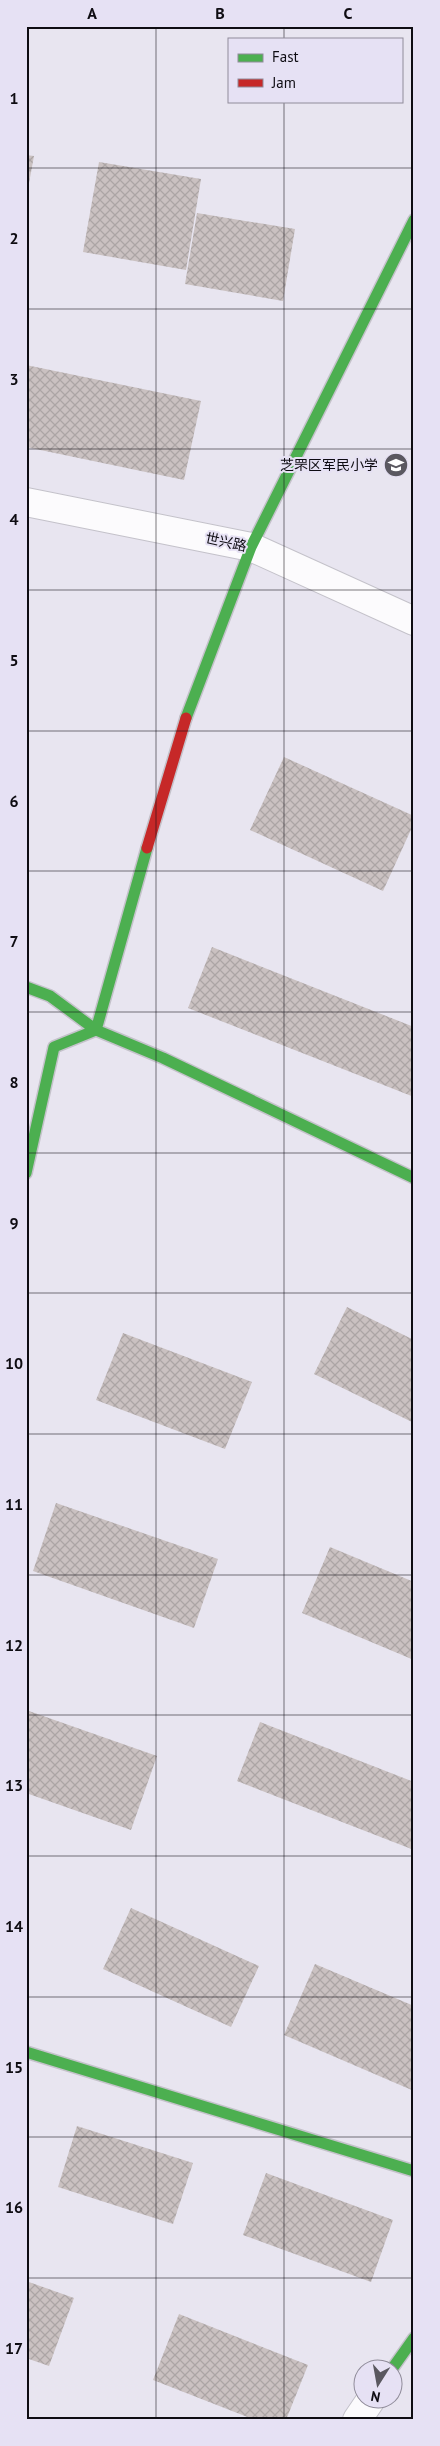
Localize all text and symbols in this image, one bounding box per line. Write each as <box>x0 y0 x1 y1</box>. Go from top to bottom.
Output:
text: A <box>87 3 97 23</box>
text: B <box>215 3 225 23</box>
text: C <box>344 3 353 23</box>
legend <box>228 38 402 102</box>
text: Fast <box>272 47 299 66</box>
text: Jam <box>271 73 296 92</box>
text: 1 <box>9 88 19 108</box>
text: 2 <box>9 228 19 248</box>
text: 3 <box>9 369 19 389</box>
school or university icon: 芝罘区军民小学 <box>383 452 409 478</box>
place label: 芝罘区军民小学 <box>280 456 378 474</box>
text: 4 <box>9 509 19 529</box>
street label: 世兴路 <box>204 529 248 555</box>
text: 5 <box>9 650 19 670</box>
text: 6 <box>9 791 19 811</box>
text: 7 <box>9 931 19 951</box>
text: 8 <box>9 1072 19 1092</box>
text: 9 <box>9 1213 19 1233</box>
text: 10 <box>5 1353 23 1373</box>
text: 11 <box>5 1494 23 1514</box>
text: 12 <box>5 1635 23 1655</box>
text: 13 <box>5 1775 23 1795</box>
text: 14 <box>5 1916 23 1936</box>
text: 15 <box>5 2057 23 2077</box>
text: 16 <box>5 2197 23 2217</box>
text: 17 <box>5 2338 23 2358</box>
north arrow <box>352 2358 402 2408</box>
text: N <box>369 2387 382 2406</box>

